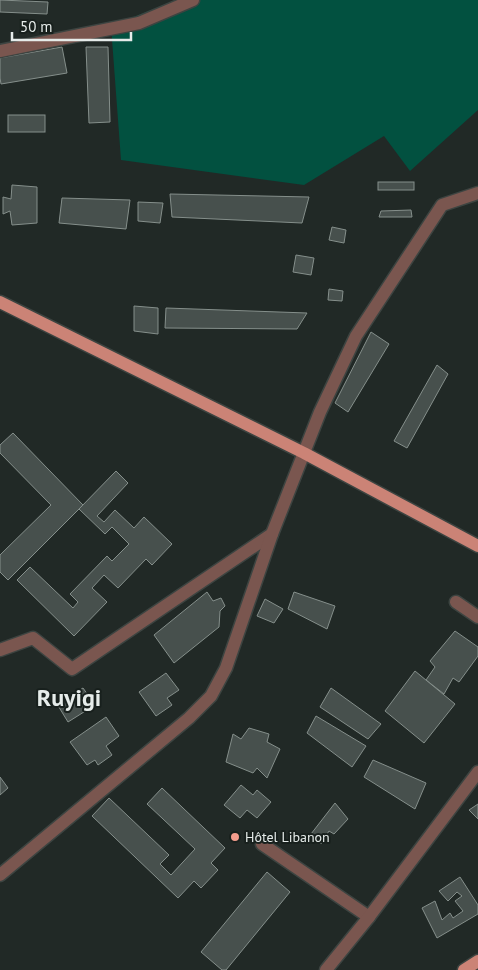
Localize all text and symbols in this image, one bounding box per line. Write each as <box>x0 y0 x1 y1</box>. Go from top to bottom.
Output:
scale bar <box>12 10 131 42</box>
text: 50 m <box>20 17 53 36</box>
district label: Ruyigi <box>37 682 101 713</box>
place label: Hôtel Libanon <box>245 828 330 846</box>
marker: Hôtel Libanon <box>229 831 241 843</box>

